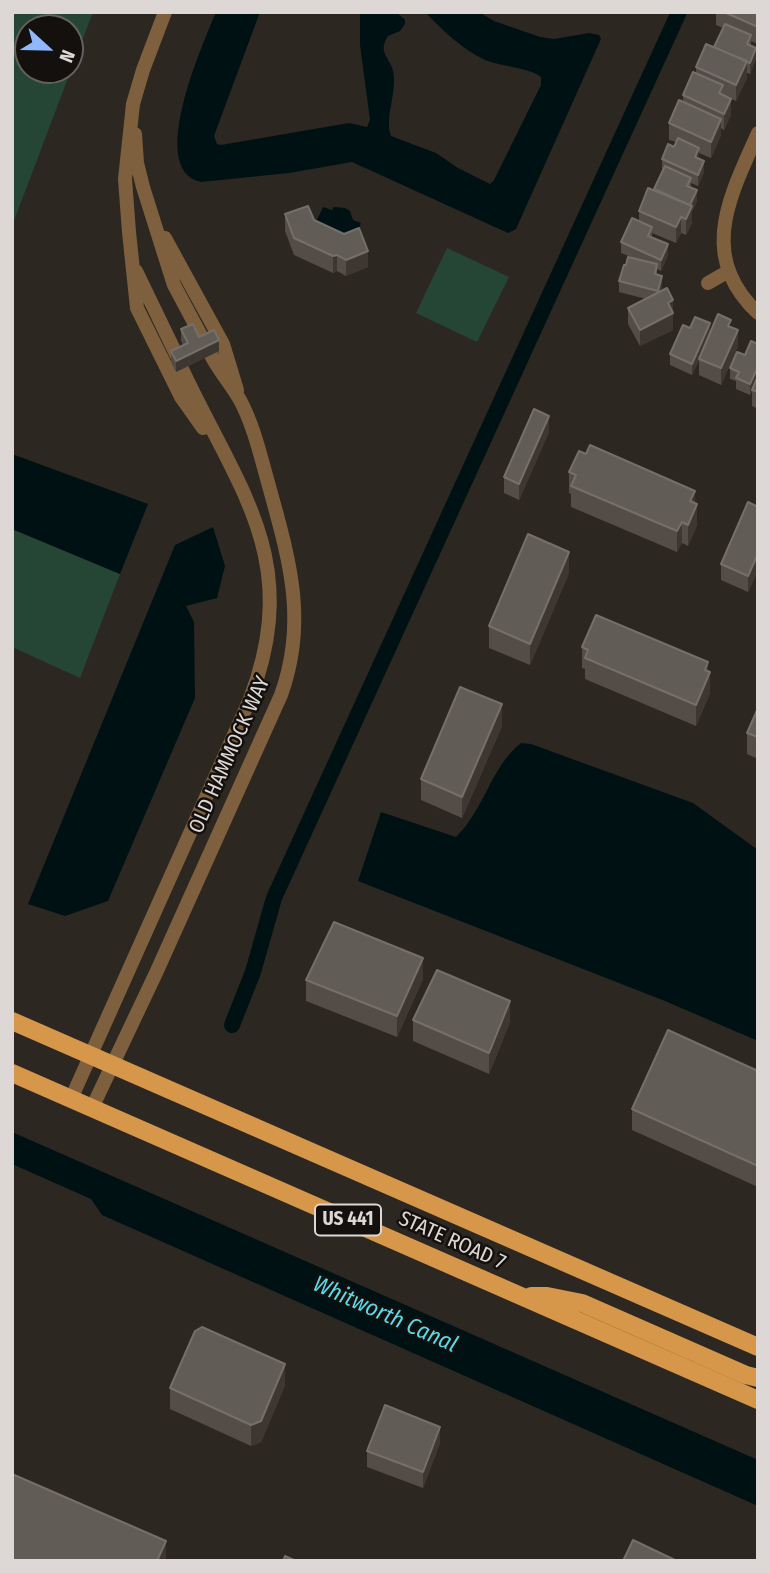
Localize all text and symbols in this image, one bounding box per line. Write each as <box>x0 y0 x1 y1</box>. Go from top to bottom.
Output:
north arrow <box>14 14 84 84</box>
text: N <box>54 47 80 66</box>
street label: OLD HAMMOCK WAY <box>184 673 276 837</box>
road number: US 441 <box>315 1204 381 1236</box>
street label: STATE ROAD 7 <box>395 1206 509 1276</box>
water label: Whitworth Canal <box>308 1271 462 1359</box>

